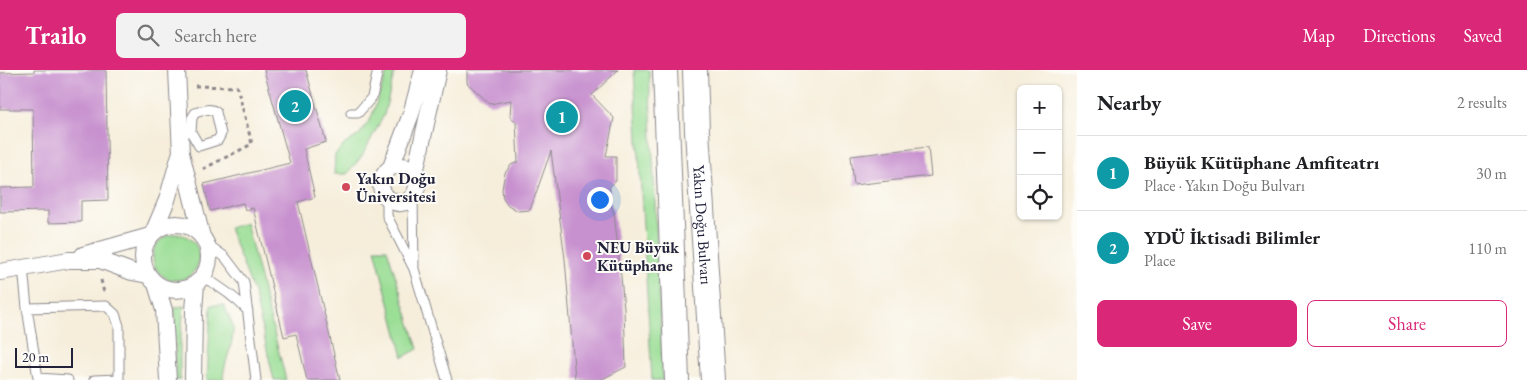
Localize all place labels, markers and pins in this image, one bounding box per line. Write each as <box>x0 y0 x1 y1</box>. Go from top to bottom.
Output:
pin: 2 <box>279 87 311 125</box>
pin: 1 <box>546 98 578 136</box>
place label: Yakın Doğu Üniversitesi <box>356 168 436 207</box>
marker: Yakın Doğu Üniversitesi <box>340 181 352 193</box>
place label: NEU Büyük Kütüphane <box>597 237 679 276</box>
marker: NEU Büyük Kütüphane <box>581 250 593 262</box>

